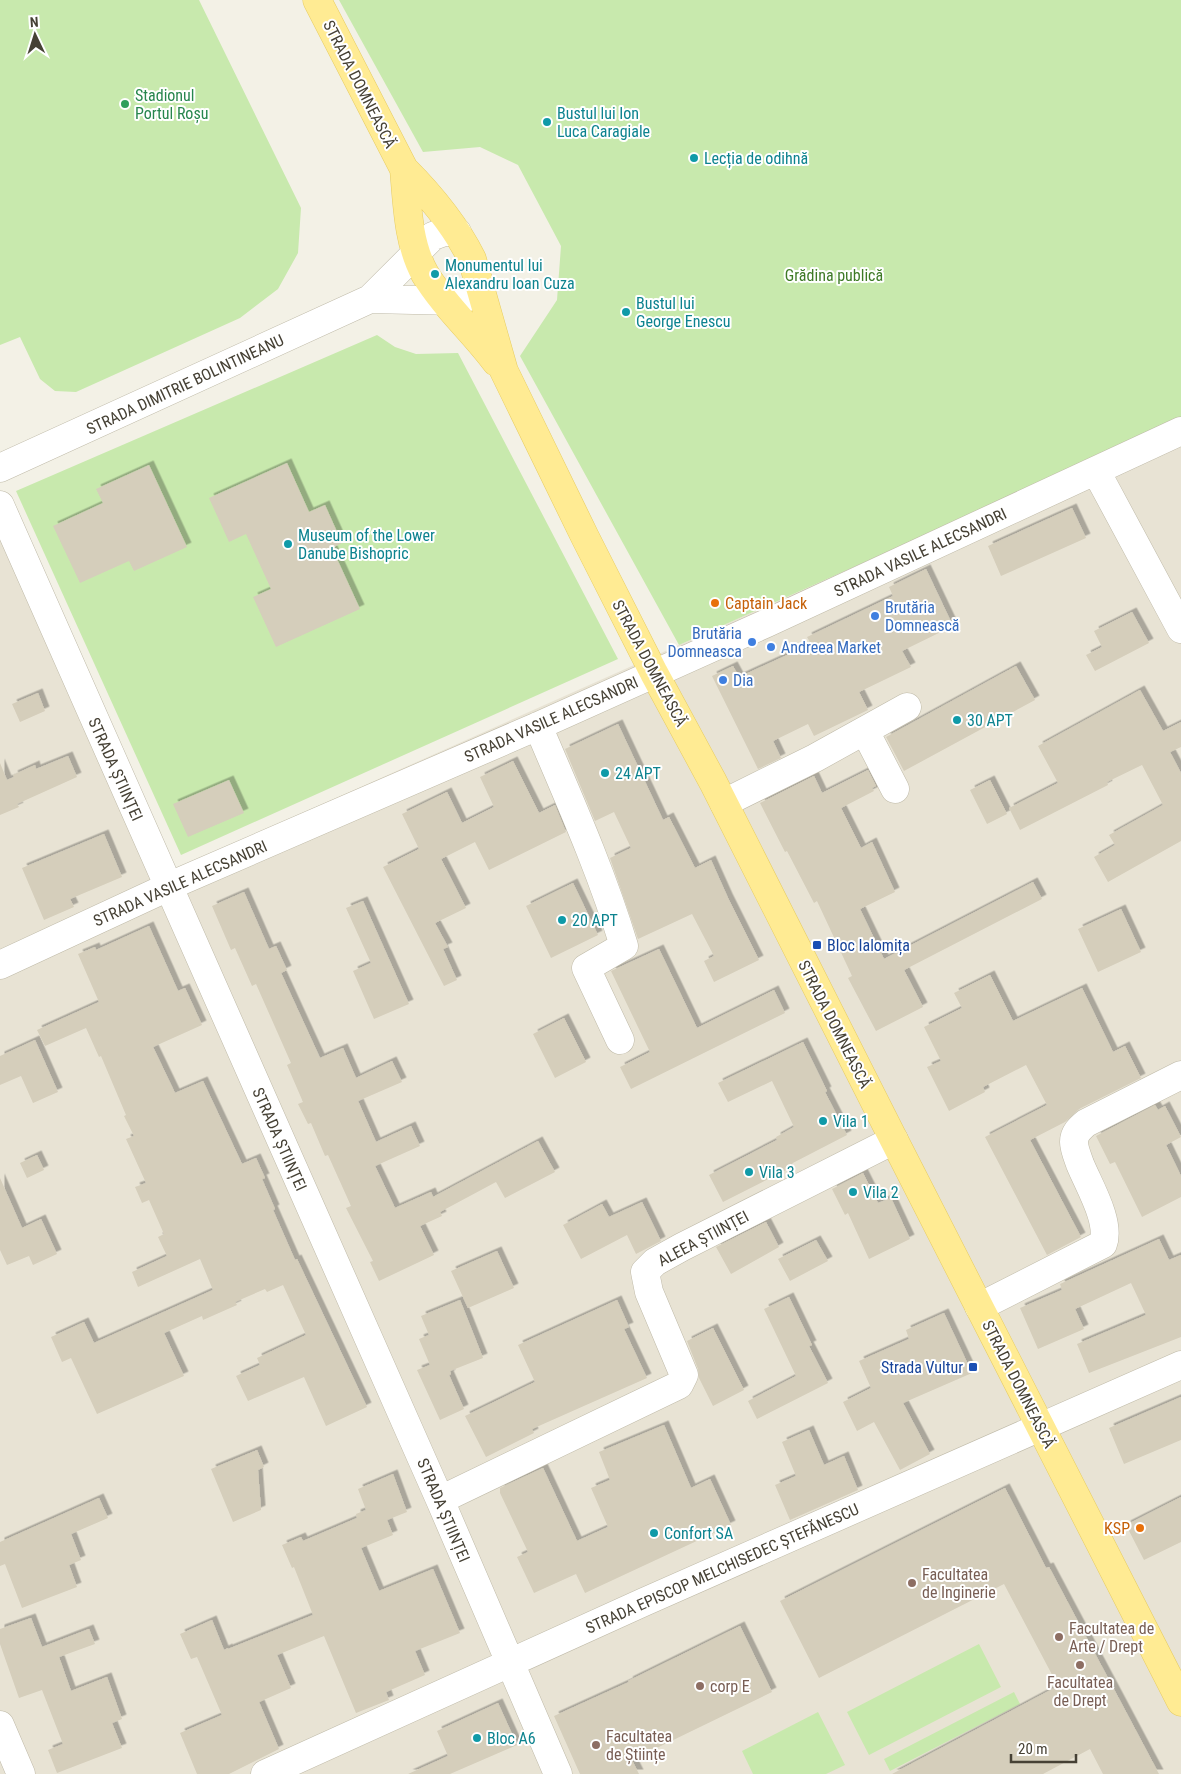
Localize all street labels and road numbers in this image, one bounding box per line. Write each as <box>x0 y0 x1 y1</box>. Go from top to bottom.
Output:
street label: STRADA DOMNEASCĂ <box>319 17 400 151</box>
street label: STRADA DIMITRIE BOLINTINEANU <box>83 330 287 439</box>
street label: STRADA VASILE ALECSANDRI <box>831 504 1010 601</box>
street label: STRADA DOMNEASCĂ <box>608 597 691 730</box>
street label: STRADA VASILE ALECSANDRI <box>461 672 641 766</box>
street label: STRADA ȘTIINȚEI <box>83 715 147 824</box>
street label: STRADA VASILE ALECSANDRI <box>90 836 270 930</box>
street label: STRADA DOMNEASCĂ <box>794 957 875 1091</box>
street label: STRADA ȘTIINȚEI <box>247 1085 311 1194</box>
street label: ALEEA ȘTIINȚEI <box>655 1207 752 1271</box>
street label: STRADA DOMNEASCĂ <box>978 1317 1059 1451</box>
street label: STRADA ȘTIINȚEI <box>412 1455 474 1565</box>
street label: STRADA EPISCOP MELCHISEDEC ȘTEFĂNESCU <box>583 1499 862 1638</box>

